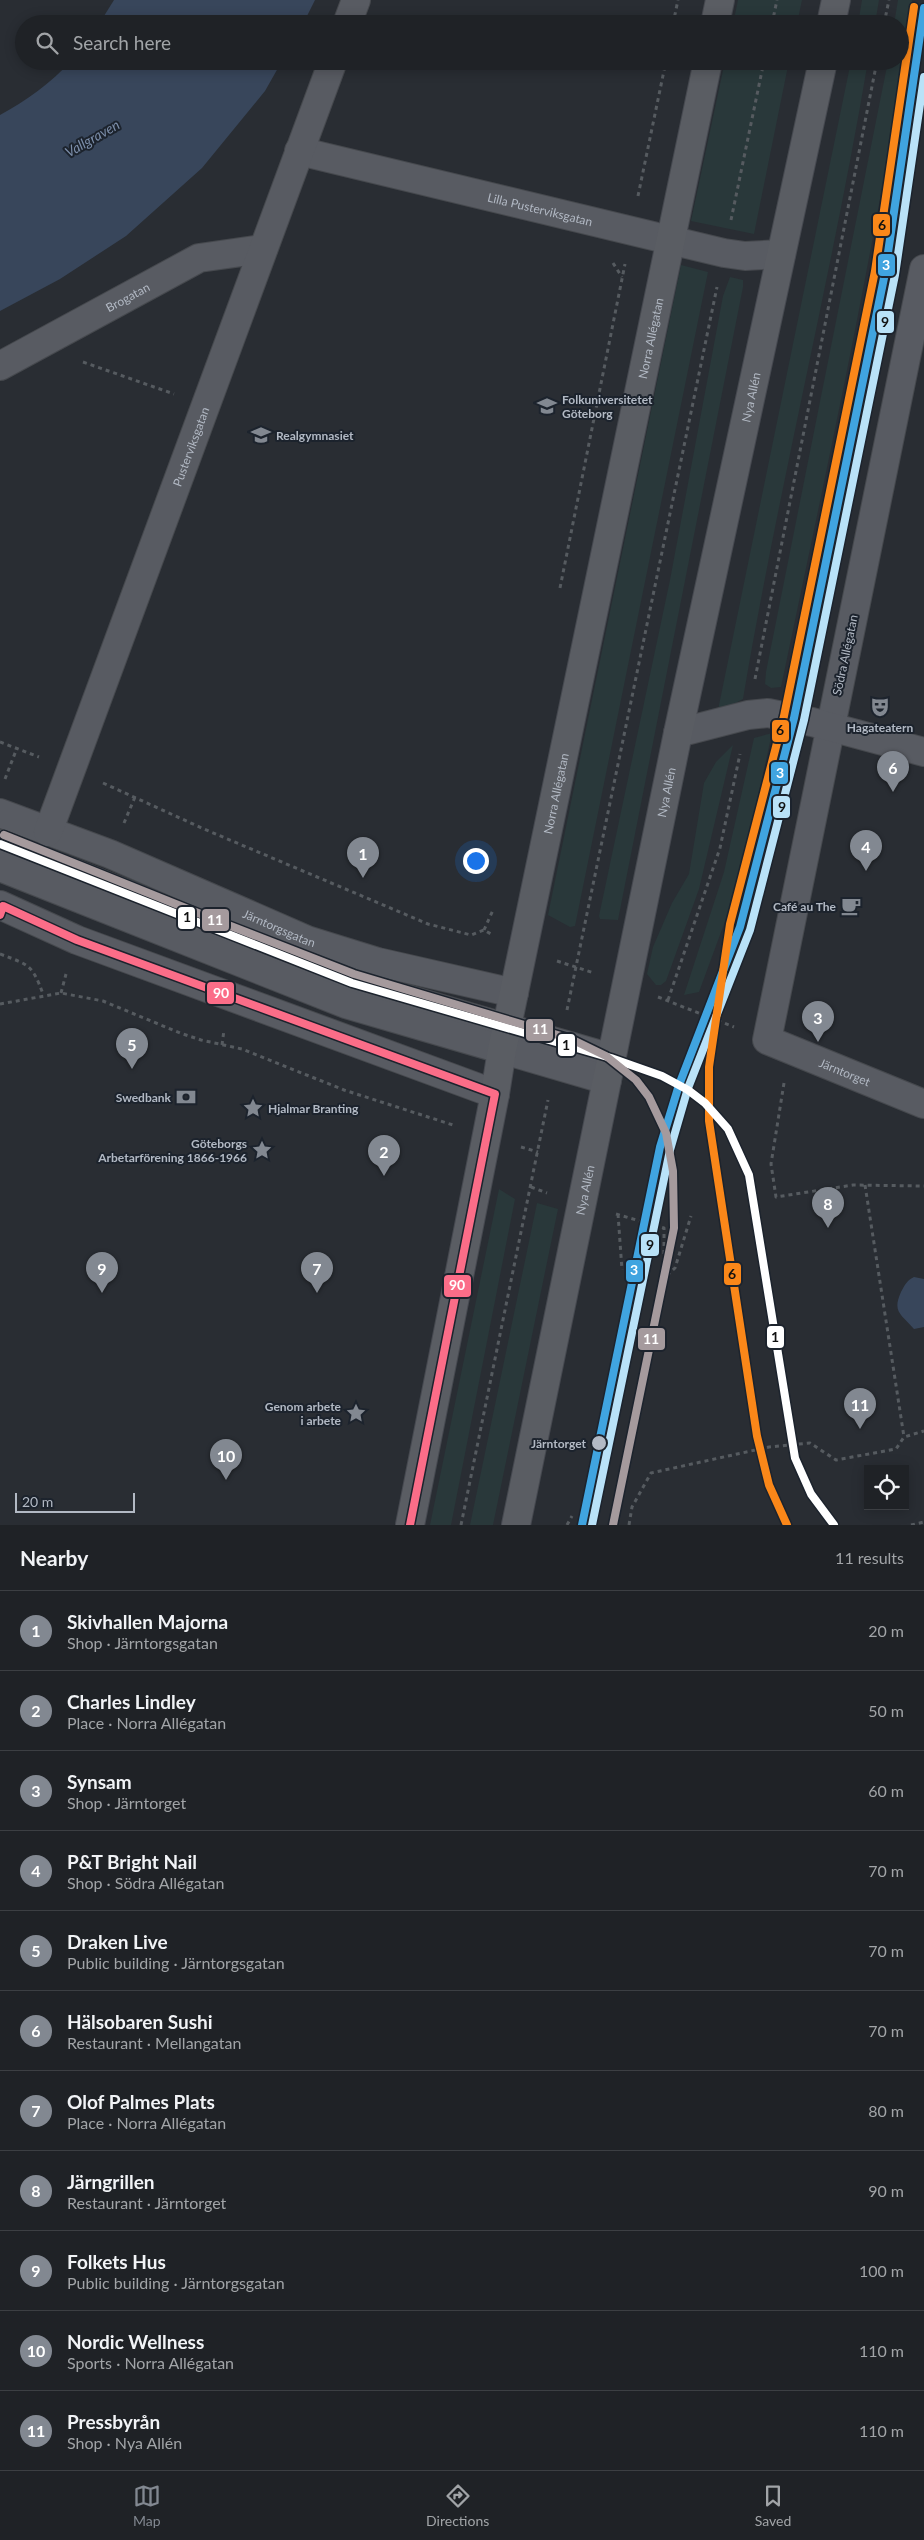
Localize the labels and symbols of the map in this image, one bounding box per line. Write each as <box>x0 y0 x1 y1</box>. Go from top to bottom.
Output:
water label: Vallgraven <box>62 116 122 160</box>
street label: Lilla Pusterviksgatan <box>486 189 594 229</box>
line badge: 6 <box>872 213 891 237</box>
text: 6 <box>878 216 886 233</box>
line badge: 3 <box>877 253 896 277</box>
text: 3 <box>882 256 890 273</box>
street label: Brogatan <box>103 279 152 315</box>
street label: Norra Allégatan <box>635 296 666 380</box>
line badge: 9 <box>876 310 895 334</box>
text: 9 <box>881 313 889 330</box>
street label: Nya Allén <box>738 371 763 423</box>
place label: Folkuniversitetet Göteborg <box>562 392 653 421</box>
school or university icon: Folkuniversitetet Göteborg <box>536 395 558 417</box>
street label: Pusterviksgatan <box>169 405 212 488</box>
school or university icon: Realgymnasiet <box>250 424 272 446</box>
place label: Realgymnasiet <box>276 428 354 443</box>
street label: Södra Allégatan <box>829 613 861 697</box>
theatre icon: Hagateatern <box>869 696 891 718</box>
line badge: 6 <box>771 719 790 743</box>
place label: Hagateatern <box>847 720 913 735</box>
text: 6 <box>776 721 784 738</box>
pin: 6 <box>877 751 909 792</box>
street label: Norra Allégatan <box>540 752 571 835</box>
line badge: 3 <box>770 761 789 785</box>
text: 3 <box>776 764 784 781</box>
street label: Nya Allén <box>653 766 678 818</box>
line badge: 9 <box>772 795 791 819</box>
text: 9 <box>778 798 786 815</box>
pin: 4 <box>850 830 882 871</box>
pin: 1 <box>347 837 379 878</box>
your location <box>463 848 489 874</box>
cafe icon: Café au The <box>840 895 862 917</box>
place label: Café au The <box>773 899 837 914</box>
street label: Järntorgsgatan <box>241 905 317 950</box>
line badge: 1 <box>177 906 196 930</box>
text: 1 <box>183 908 191 925</box>
line badge: 11 <box>201 908 230 932</box>
text: 11 <box>207 911 223 928</box>
line badge: 90 <box>206 981 235 1005</box>
text: 90 <box>213 984 229 1001</box>
pin: 3 <box>802 1001 834 1042</box>
line badge: 11 <box>525 1018 554 1042</box>
text: 11 <box>532 1020 548 1037</box>
pin: 5 <box>116 1028 148 1069</box>
line badge: 1 <box>557 1033 576 1057</box>
text: 1 <box>562 1036 570 1053</box>
street label: Järntorget <box>817 1055 873 1089</box>
bank icon: Swedbank <box>175 1086 197 1108</box>
place label: Swedbank <box>116 1090 172 1105</box>
place icon: Hjalmar Branting <box>242 1097 264 1119</box>
place label: Hjalmar Branting <box>268 1101 359 1116</box>
pin: 2 <box>368 1135 400 1176</box>
place label: Göteborgs Arbetarförening 1866-1966 <box>97 1136 247 1165</box>
place icon: Göteborgs Arbetarförening 1866-1966 <box>251 1139 273 1161</box>
street label: Nya Allén <box>572 1164 597 1216</box>
pin: 8 <box>812 1187 844 1228</box>
line badge: 9 <box>640 1233 660 1257</box>
text: 9 <box>646 1236 654 1253</box>
pin: 9 <box>86 1252 118 1293</box>
pin: 7 <box>301 1252 333 1293</box>
line badge: 3 <box>625 1259 644 1283</box>
text: 3 <box>630 1261 638 1278</box>
line badge: 6 <box>723 1262 742 1286</box>
text: 6 <box>728 1265 736 1282</box>
line badge: 90 <box>443 1274 472 1298</box>
text: 90 <box>449 1276 465 1293</box>
line badge: 1 <box>766 1325 785 1349</box>
line badge: 11 <box>637 1327 666 1351</box>
text: 1 <box>771 1328 779 1345</box>
text: 11 <box>643 1330 659 1347</box>
pin: 11 <box>844 1388 876 1429</box>
place label: Genom arbete i arbete <box>265 1399 342 1428</box>
place icon: Genom arbete i arbete <box>345 1402 367 1424</box>
marker: Järntorget <box>590 1434 608 1452</box>
place label: Järntorget <box>531 1436 587 1451</box>
pin: 10 <box>210 1439 242 1480</box>
scale bar <box>15 1490 135 1513</box>

